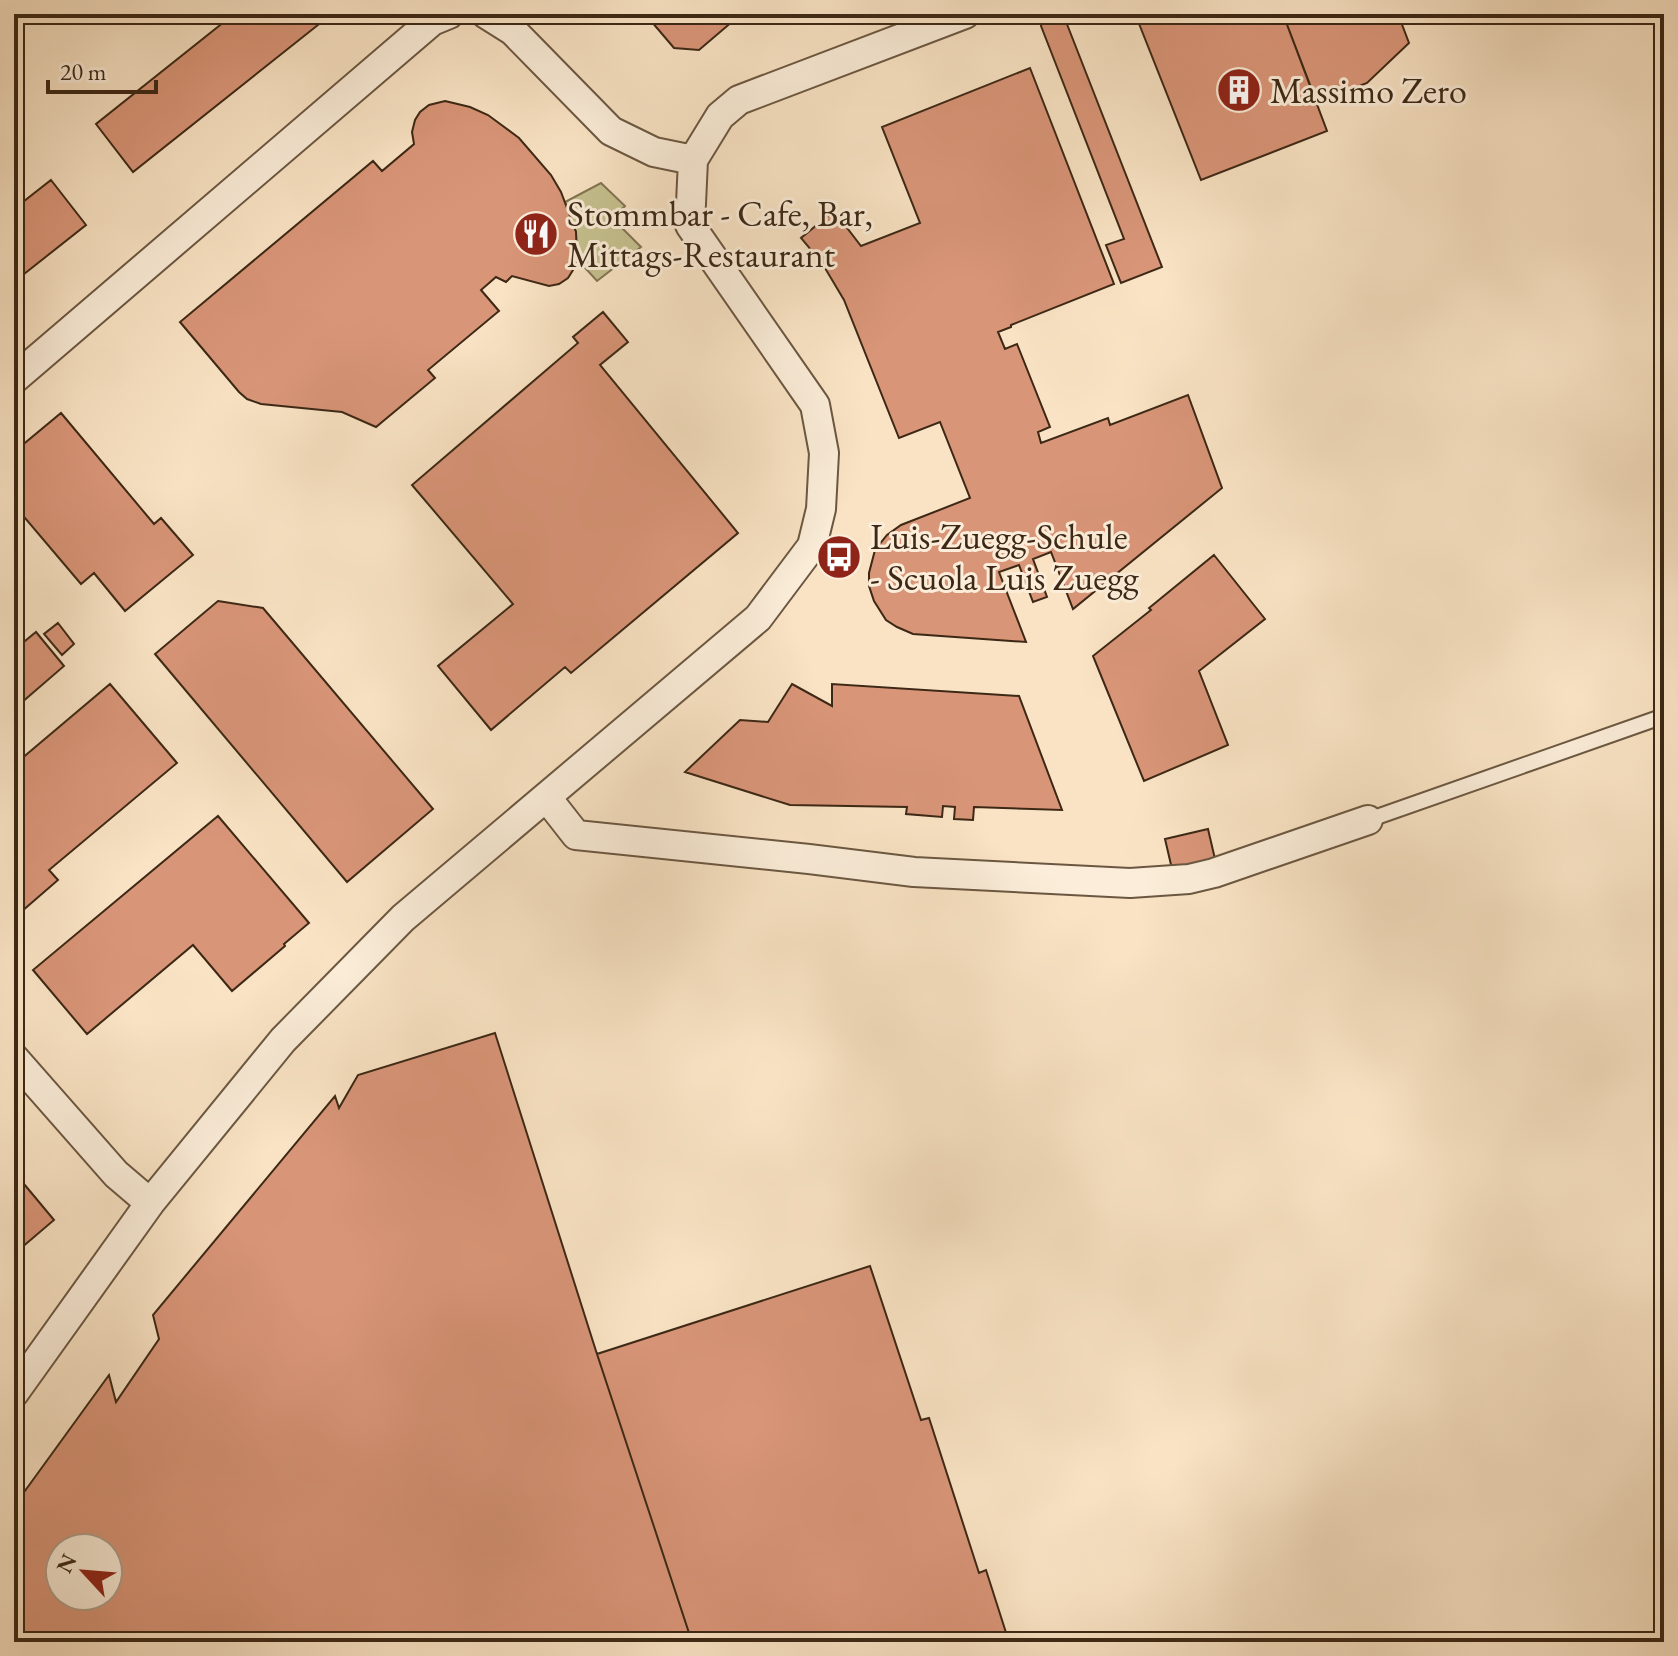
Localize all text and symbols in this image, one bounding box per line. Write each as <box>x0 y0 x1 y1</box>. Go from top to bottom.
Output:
scale bar <box>48 44 156 94</box>
text: 20 m <box>60 56 107 87</box>
building icon: Massimo Zero <box>1215 66 1263 114</box>
place label: Massimo Zero <box>1270 67 1467 114</box>
place label: Stommbar - Cafe, Bar, Mittags-Restaurant <box>567 190 873 278</box>
restaurant icon: Stommbar - Cafe, Bar, Mittags-Restaurant <box>512 210 560 258</box>
place label: Luis-Zuegg-Schule - Scuola Luis Zuegg <box>870 513 1139 601</box>
bus stop icon: Luis-Zuegg-Schule - Scuola Luis Zuegg <box>815 533 863 581</box>
north arrow <box>44 1532 124 1612</box>
text: N <box>50 1549 83 1578</box>

